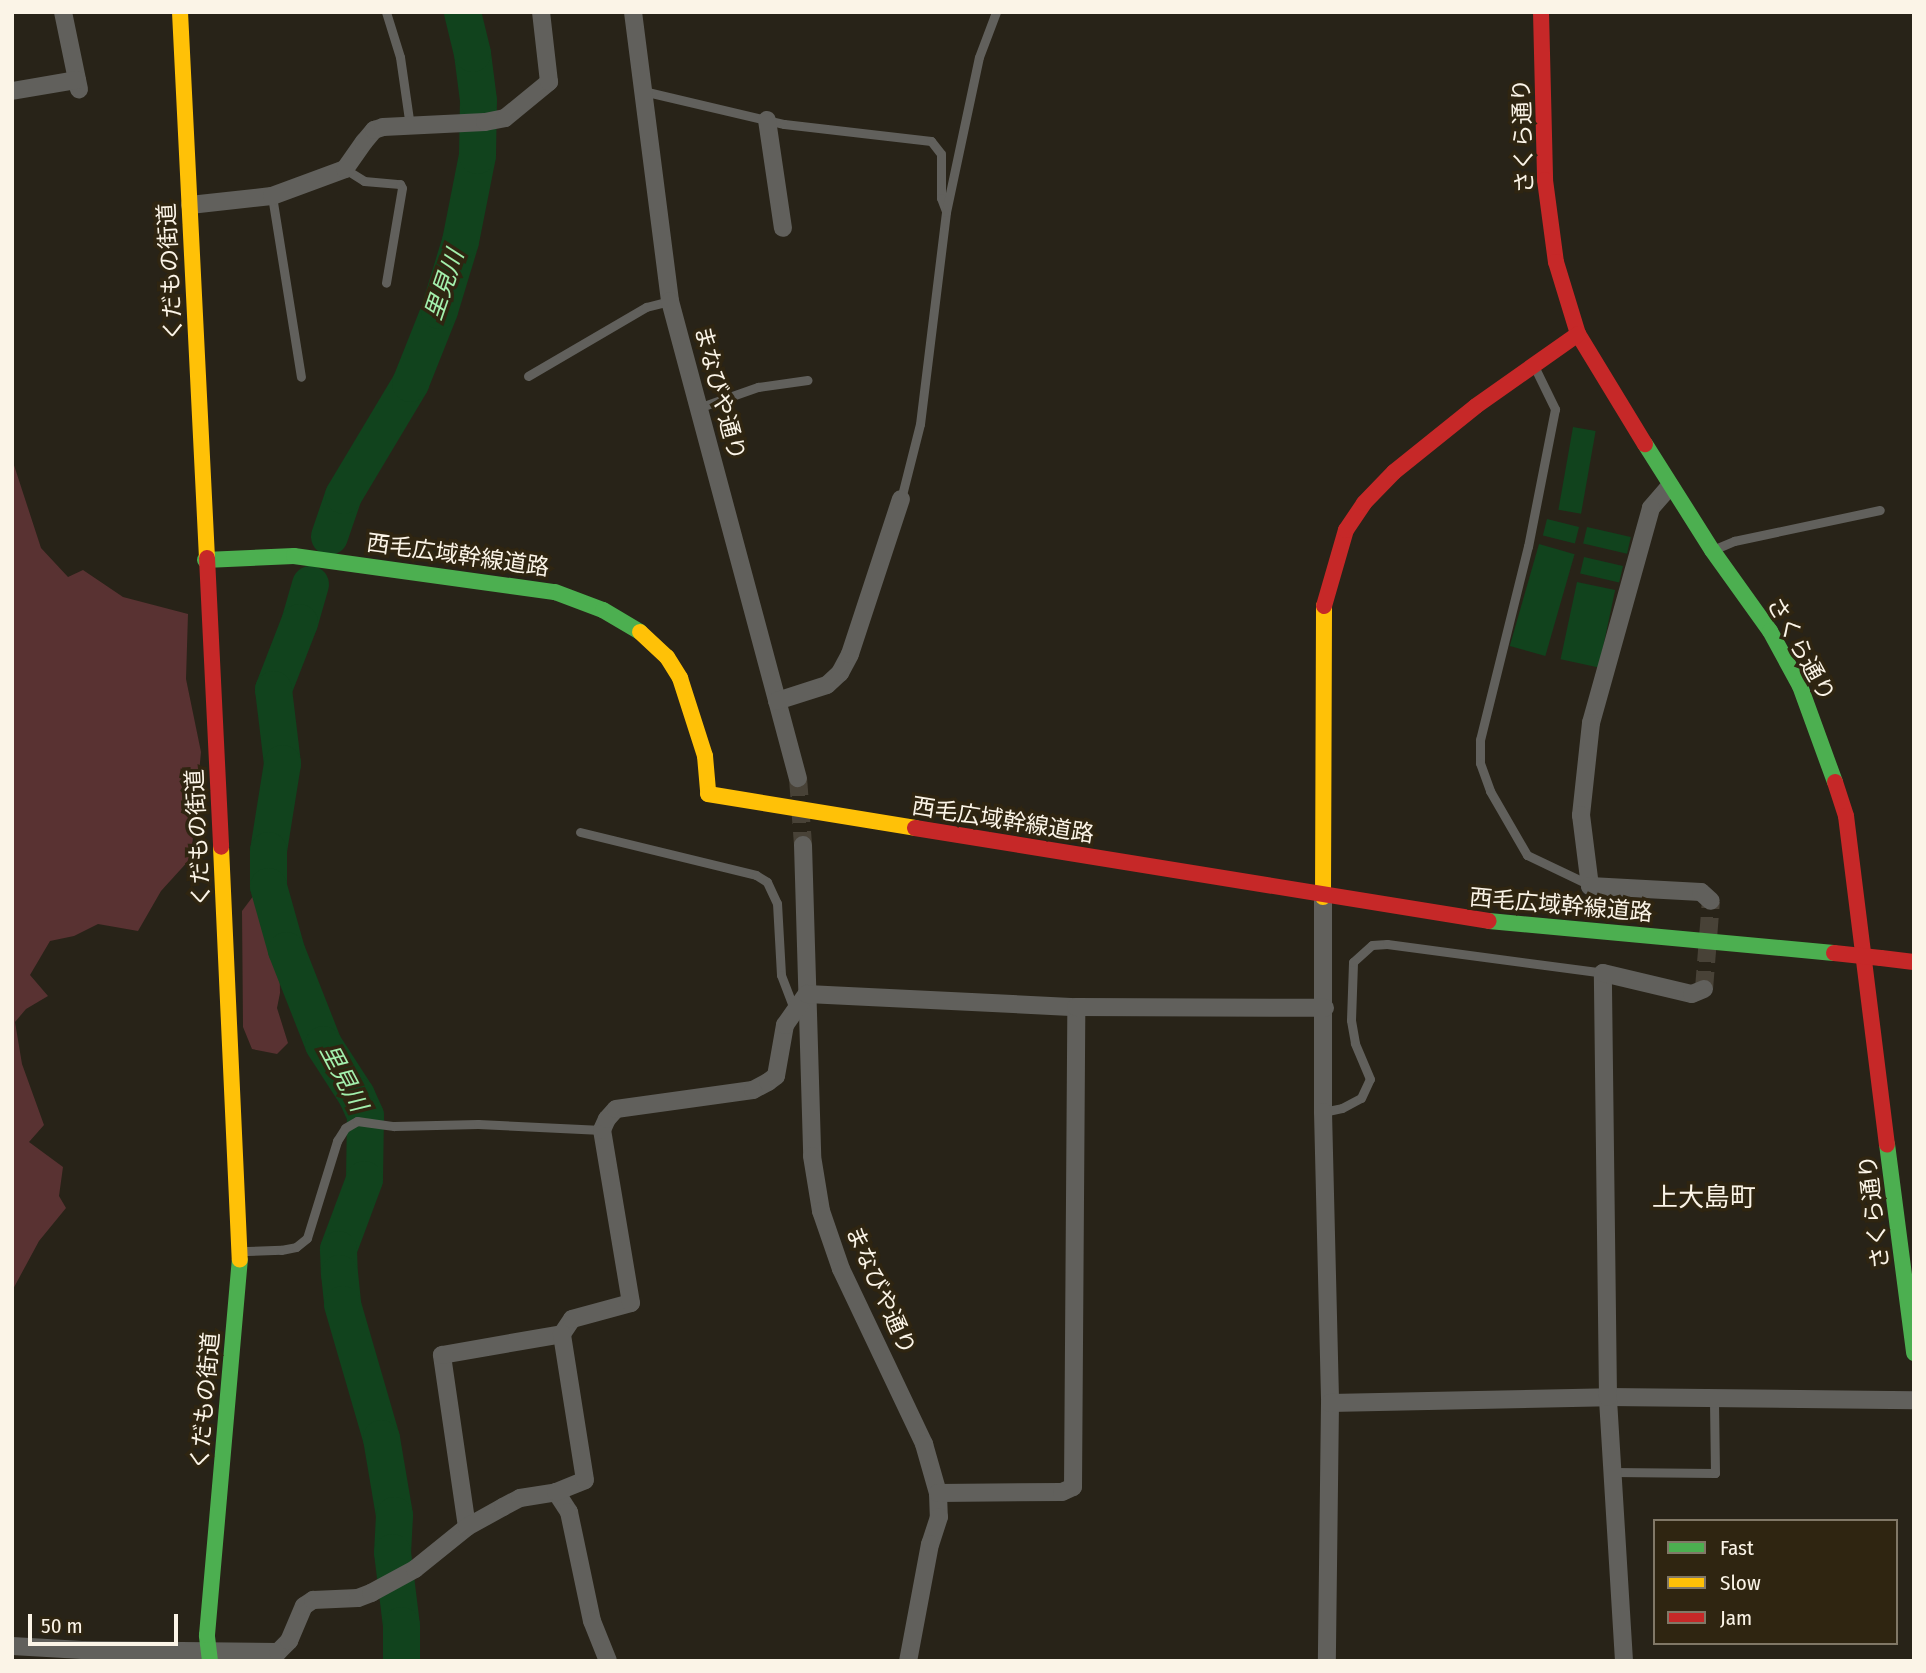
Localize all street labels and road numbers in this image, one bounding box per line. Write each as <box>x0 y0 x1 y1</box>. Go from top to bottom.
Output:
street label: さくら通り <box>1507 78 1539 194</box>
street label: くだもの街道 <box>153 202 187 342</box>
street label: まなびや通り <box>689 323 751 463</box>
street label: 西毛広域幹線道路 <box>365 529 551 581</box>
street label: さくら通り <box>1761 592 1841 706</box>
street label: くだもの街道 <box>181 768 215 908</box>
street label: 西毛広域幹線道路 <box>910 792 1096 848</box>
street label: 西毛広域幹線道路 <box>1468 883 1654 927</box>
street label: さくら通り <box>1853 1153 1895 1271</box>
street label: まなびや通り <box>840 1221 922 1359</box>
street label: くだもの街道 <box>185 1331 225 1471</box>

